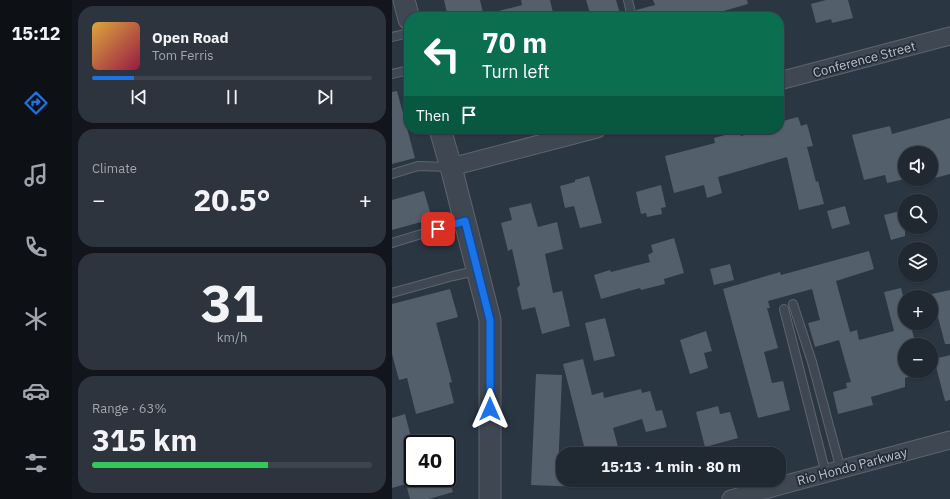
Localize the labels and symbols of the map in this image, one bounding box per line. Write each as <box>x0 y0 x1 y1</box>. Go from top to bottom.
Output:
street label: Conference Street <box>811 38 917 81</box>
pin <box>421 212 455 246</box>
position arrow <box>469 388 511 430</box>
speed limit sign: 40 <box>404 435 456 487</box>
street label: Rio Hondo Parkway <box>795 443 909 489</box>

